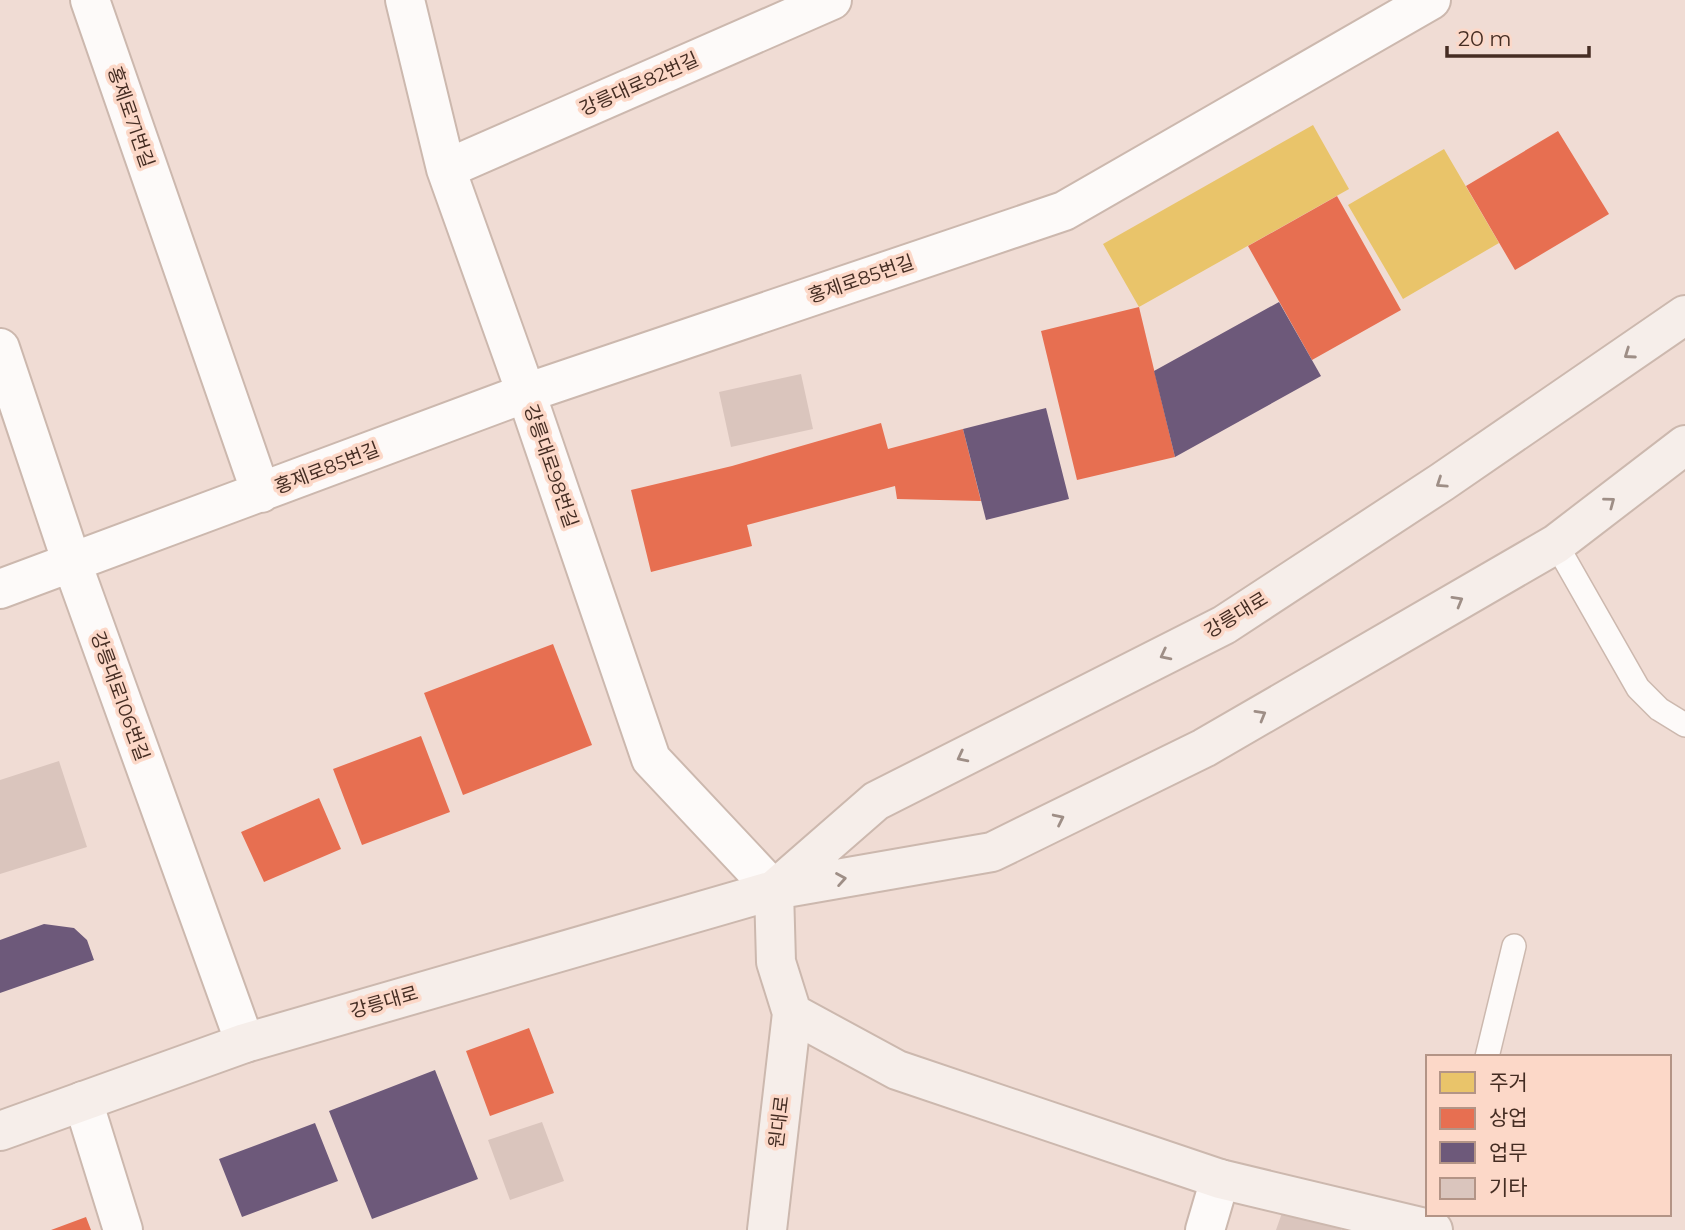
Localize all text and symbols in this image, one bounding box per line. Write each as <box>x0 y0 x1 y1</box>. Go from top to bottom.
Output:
scale bar <box>1447 14 1589 58</box>
text: 20 m <box>1458 26 1512 51</box>
street label: 강릉대로82번길 <box>576 48 702 120</box>
street label: 홍제로71번길 <box>103 63 159 171</box>
street label: 홍제로85번길 <box>805 250 917 308</box>
one-way arrow <box>1624 346 1637 358</box>
street label: 강릉대로98번길 <box>519 401 583 531</box>
street label: 홍제로85번길 <box>271 438 383 498</box>
one-way arrow <box>1436 475 1449 487</box>
one-way arrow <box>1602 498 1615 511</box>
street label: 강릉대로 <box>1200 587 1272 643</box>
one-way arrow <box>1450 596 1463 609</box>
street label: 강릉대로106번길 <box>86 628 154 764</box>
one-way arrow <box>1160 646 1172 660</box>
one-way arrow <box>1253 710 1266 723</box>
one-way arrow <box>957 749 969 763</box>
one-way arrow <box>1052 814 1064 828</box>
one-way arrow <box>835 872 847 887</box>
street label: 강릉대로 <box>347 981 421 1023</box>
legend <box>1426 1055 1671 1216</box>
text: 주거 <box>1489 1070 1528 1095</box>
street label: 원대로 <box>764 1095 794 1149</box>
text: 상업 <box>1489 1105 1528 1130</box>
text: 업무 <box>1489 1140 1528 1165</box>
text: 기타 <box>1489 1175 1528 1200</box>

